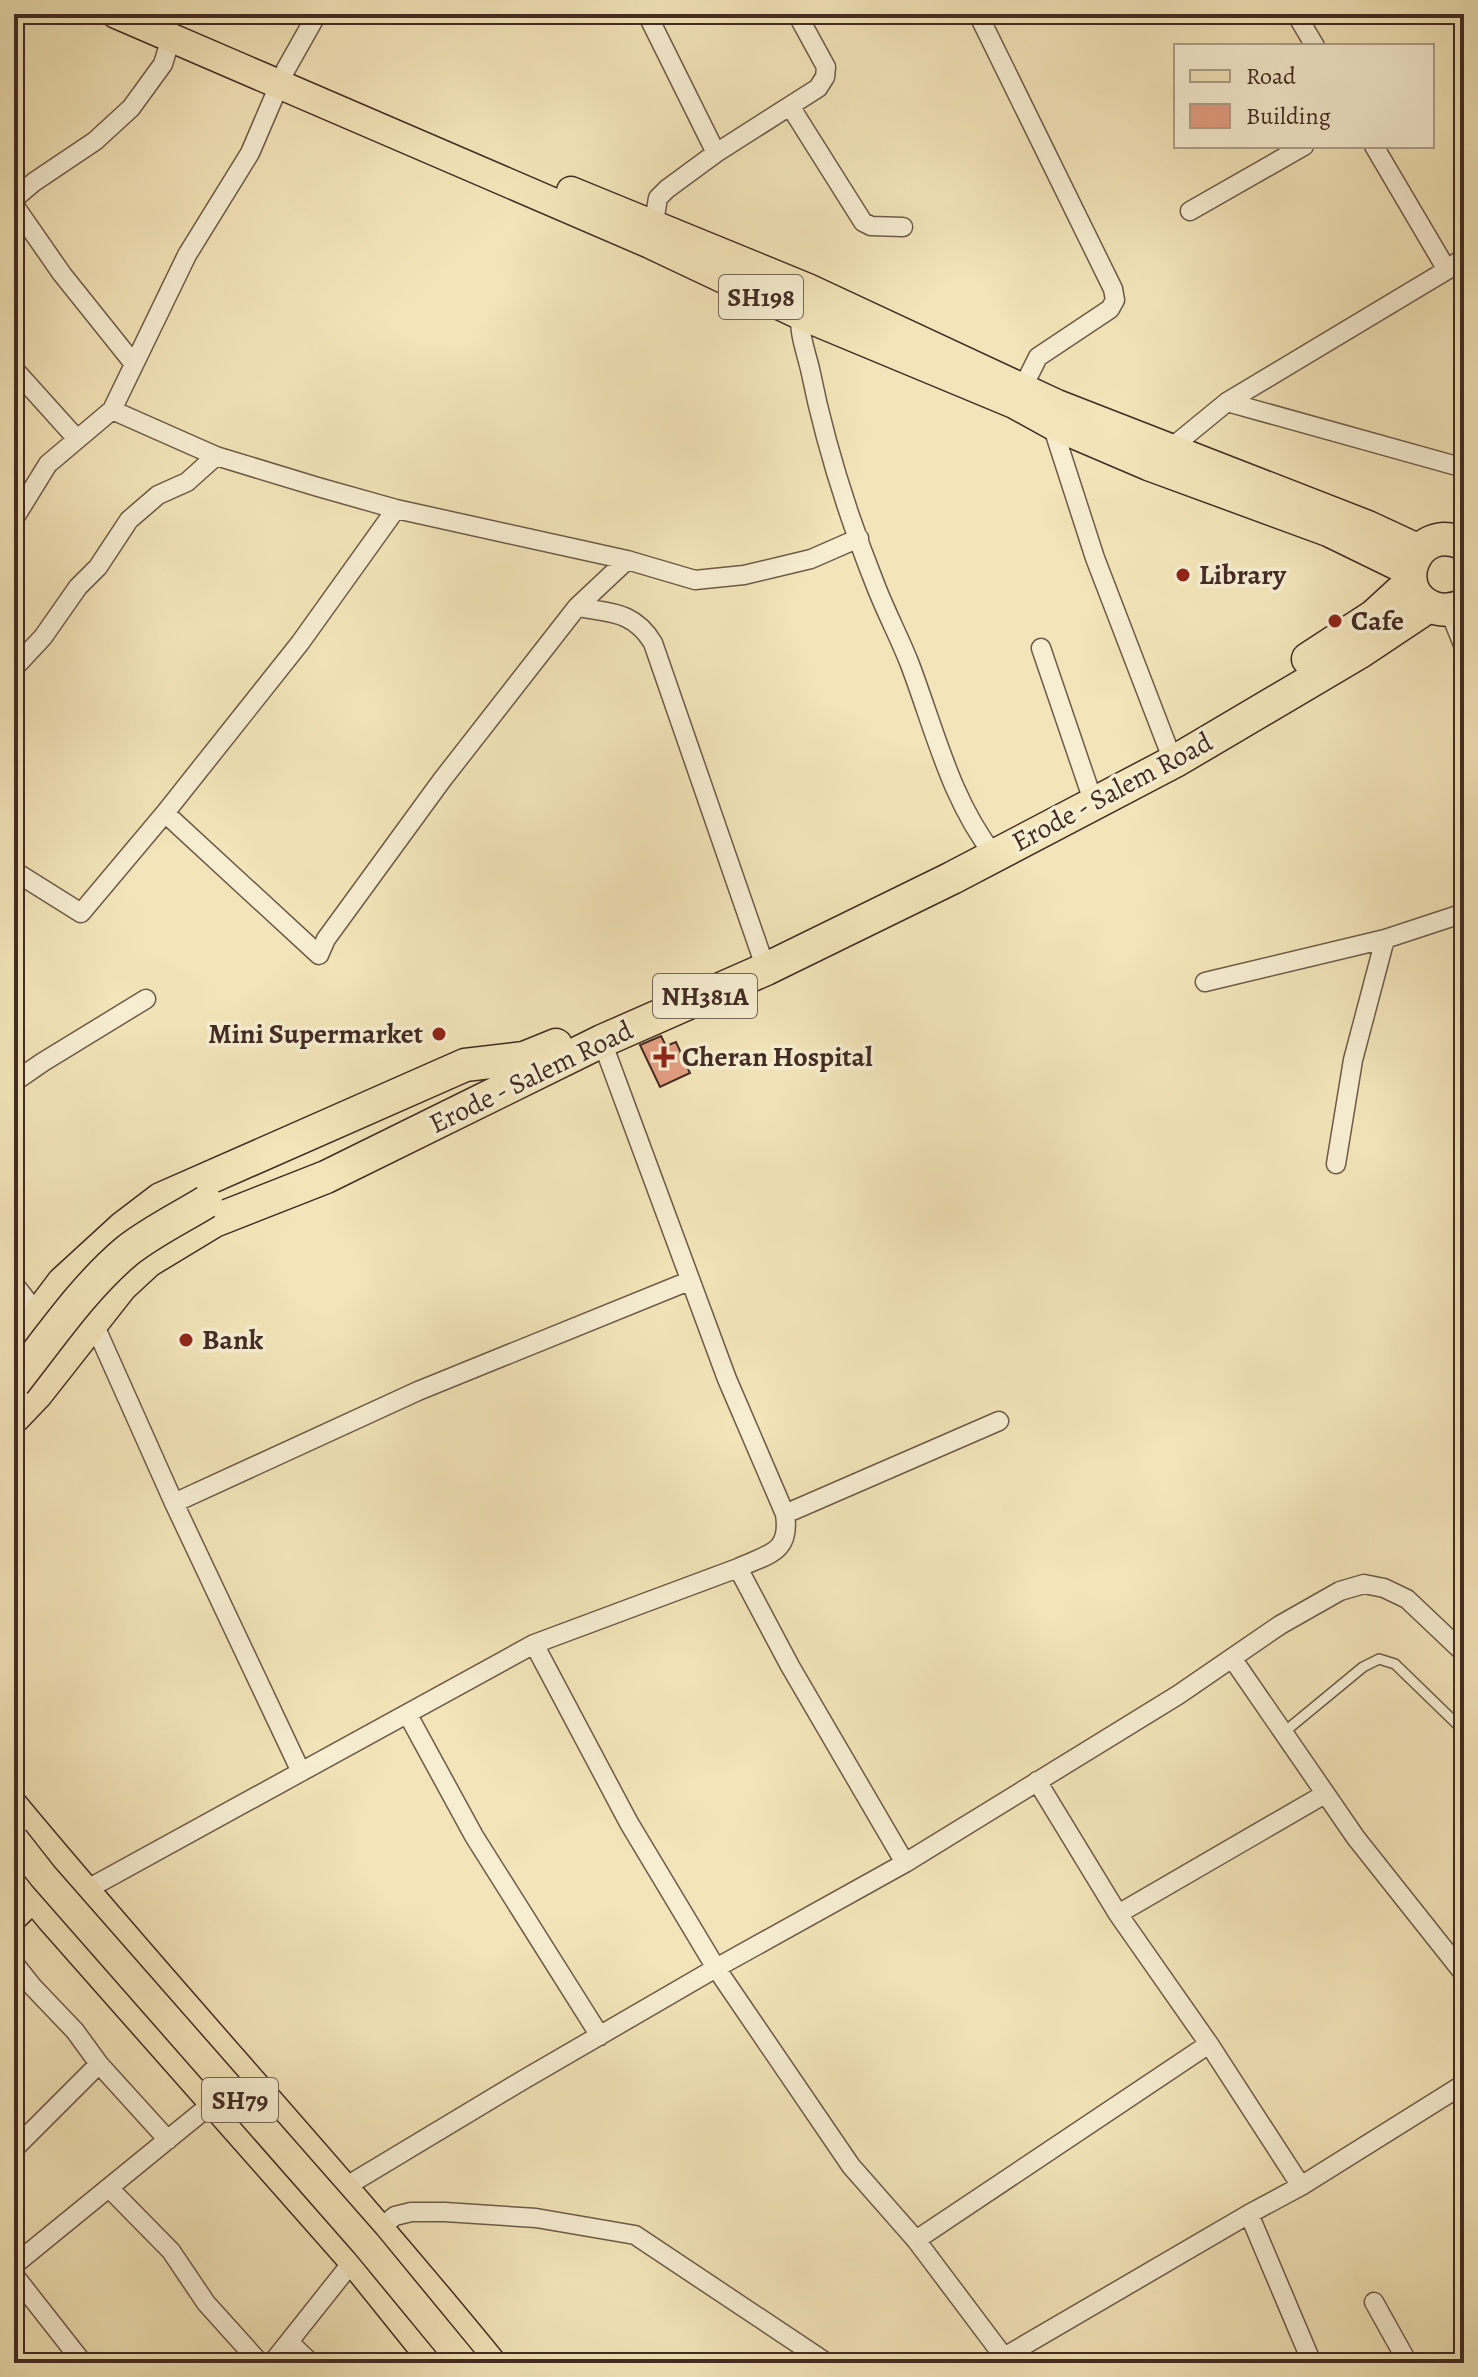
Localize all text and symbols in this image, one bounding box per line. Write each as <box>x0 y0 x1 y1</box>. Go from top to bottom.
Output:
legend <box>1174 44 1434 148</box>
text: Road <box>1246 60 1296 92</box>
text: Building <box>1246 100 1331 132</box>
road number: SH198 <box>719 275 803 319</box>
place label: Library <box>1199 556 1287 594</box>
marker: Library <box>1174 566 1192 584</box>
place label: Cafe <box>1351 602 1404 640</box>
marker: Cafe <box>1326 612 1344 630</box>
street label: Erode - Salem Road <box>1005 723 1220 861</box>
road number: NH381A <box>653 974 757 1018</box>
street label: Erode - Salem Road <box>423 1011 640 1143</box>
place label: Mini Supermarket <box>208 1015 423 1053</box>
marker: Mini Supermarket <box>430 1025 448 1043</box>
place label: Cheran Hospital <box>682 1038 873 1076</box>
marker: Cheran Hospital <box>653 1046 675 1068</box>
place label: Bank <box>202 1321 264 1359</box>
marker: Bank <box>177 1331 195 1349</box>
road number: SH79 <box>202 2078 278 2122</box>

